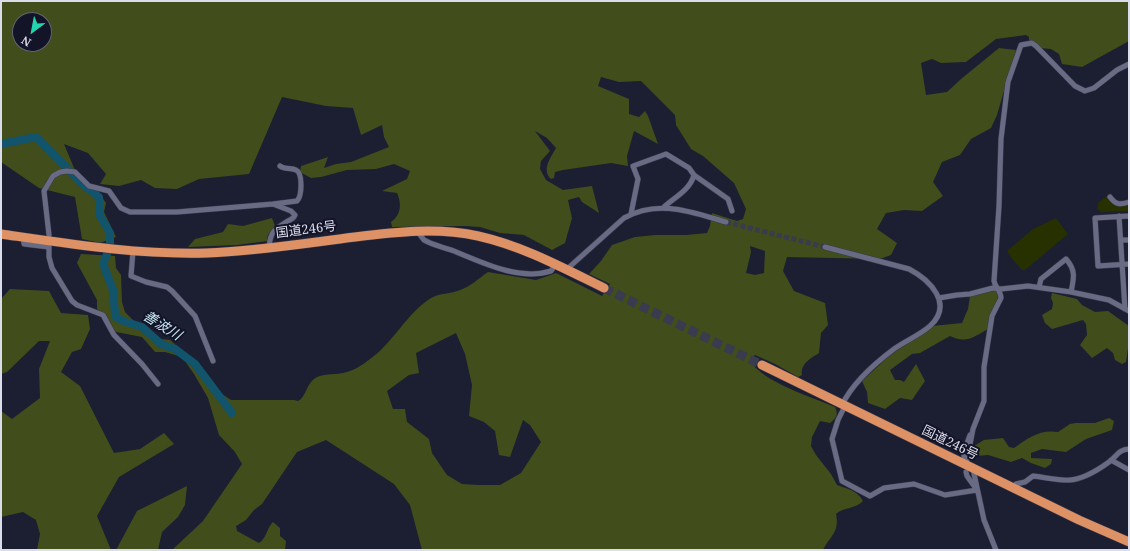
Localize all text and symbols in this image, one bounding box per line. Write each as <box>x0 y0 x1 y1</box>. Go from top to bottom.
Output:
north arrow <box>12 12 52 52</box>
text: N <box>18 33 34 50</box>
street label: 国道246号 <box>275 219 337 241</box>
water label: 善波川 <box>140 308 184 344</box>
street label: 国道246号 <box>919 423 981 463</box>

